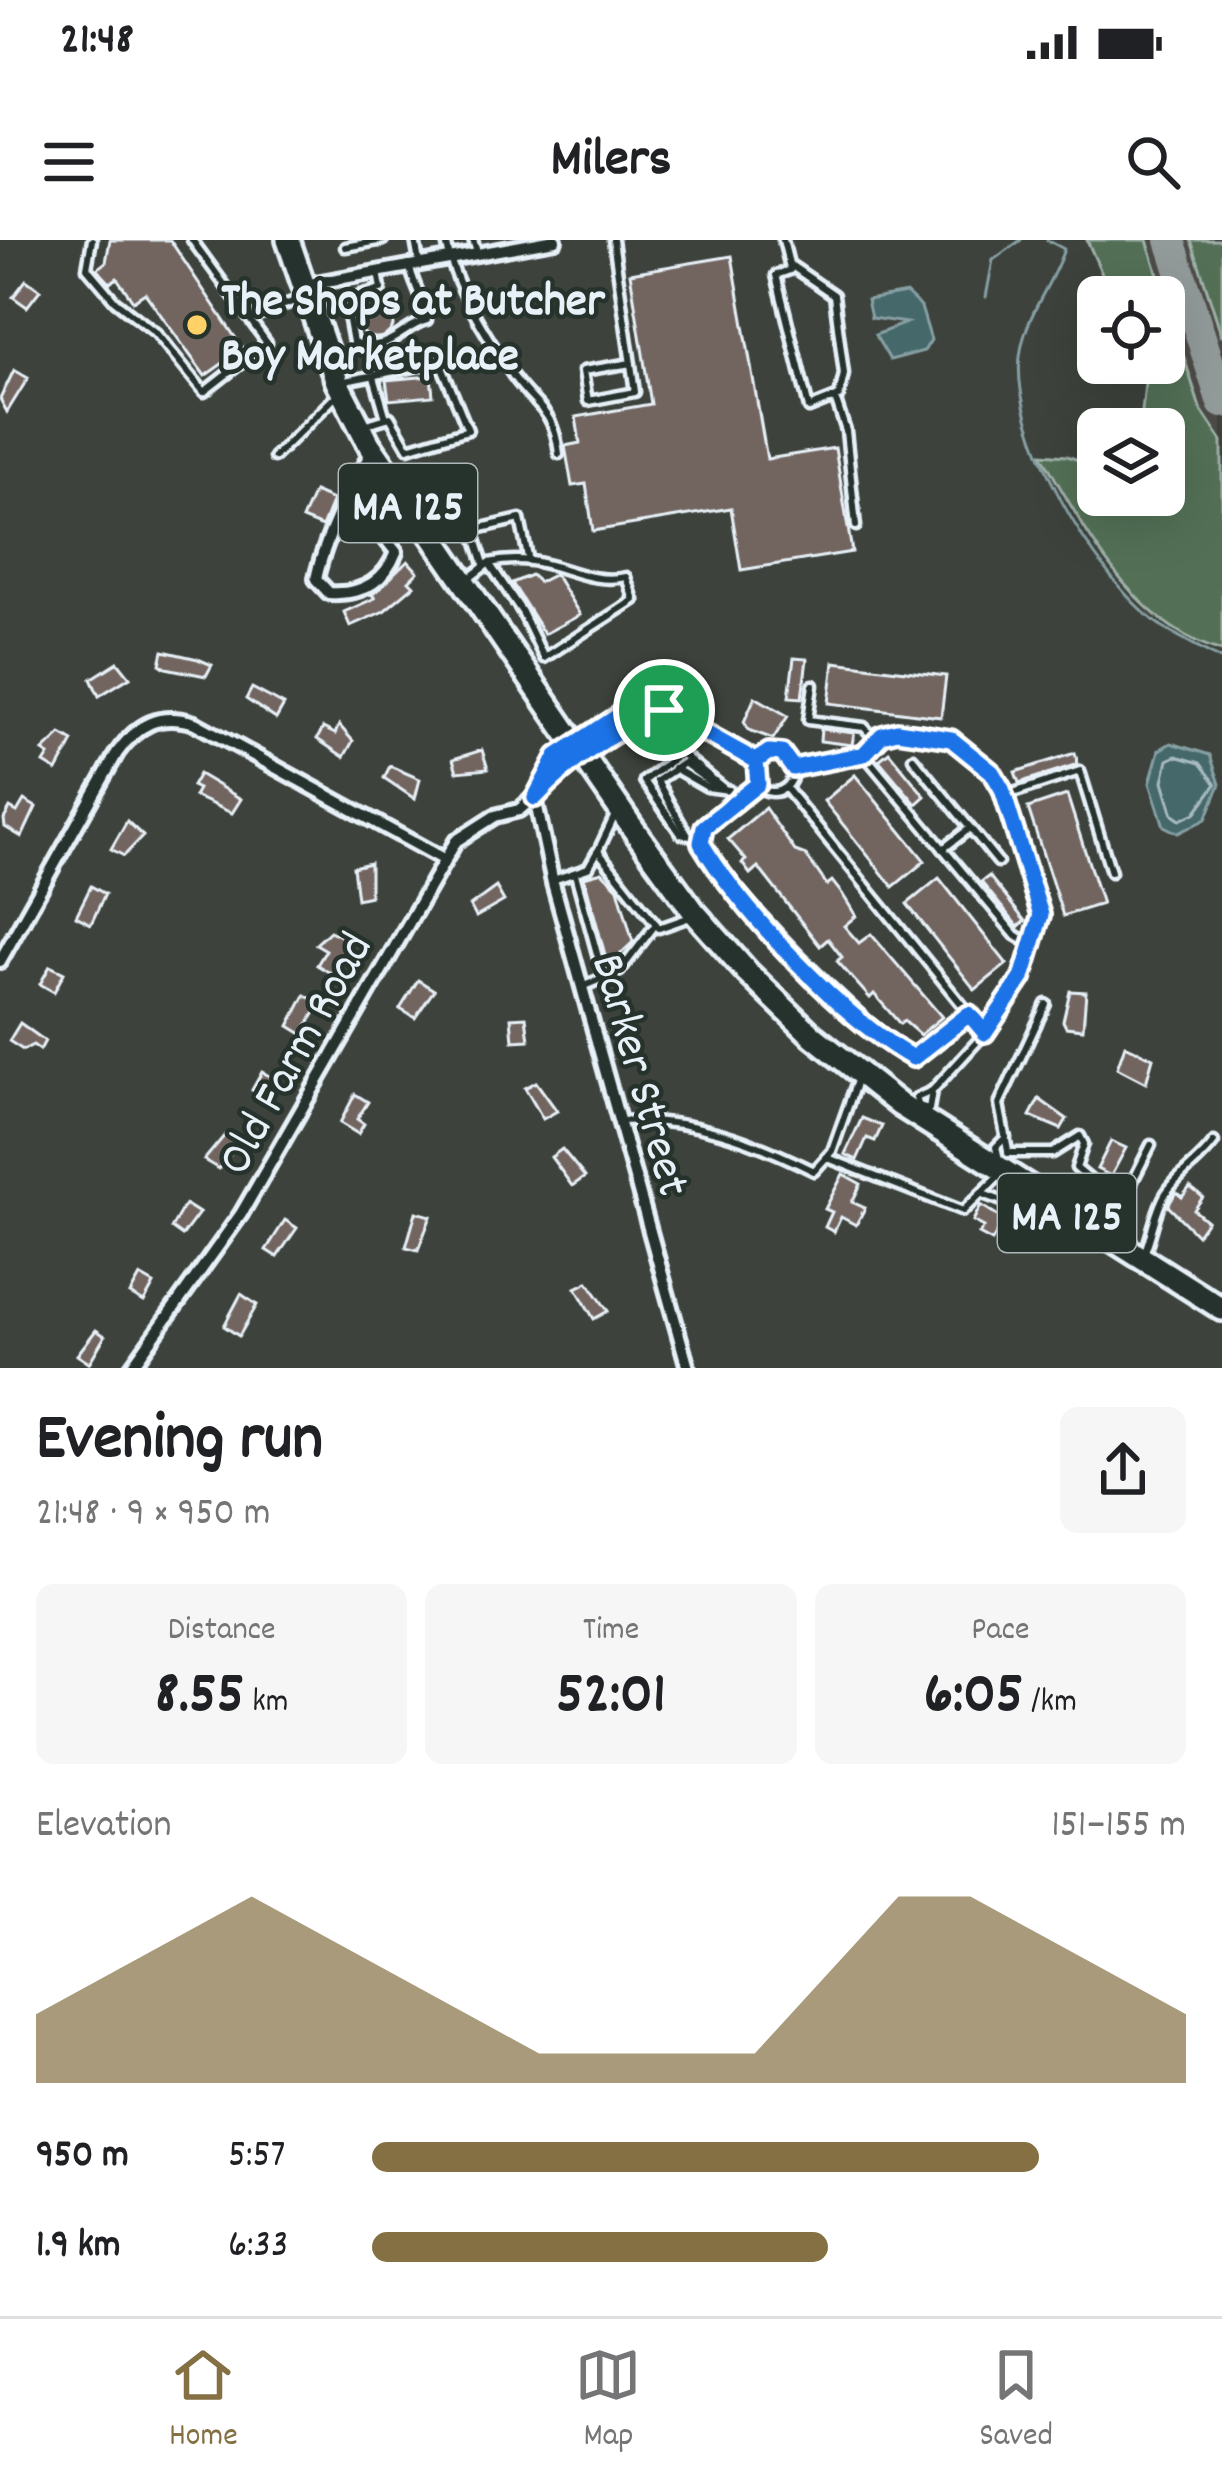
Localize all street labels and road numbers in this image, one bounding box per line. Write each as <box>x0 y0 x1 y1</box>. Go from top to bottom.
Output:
road number: MA 125 <box>339 464 477 542</box>
street label: Old Farm Road <box>203 922 394 1190</box>
street label: Barker Street <box>569 947 704 1205</box>
road number: MA 125 <box>998 1174 1136 1252</box>

